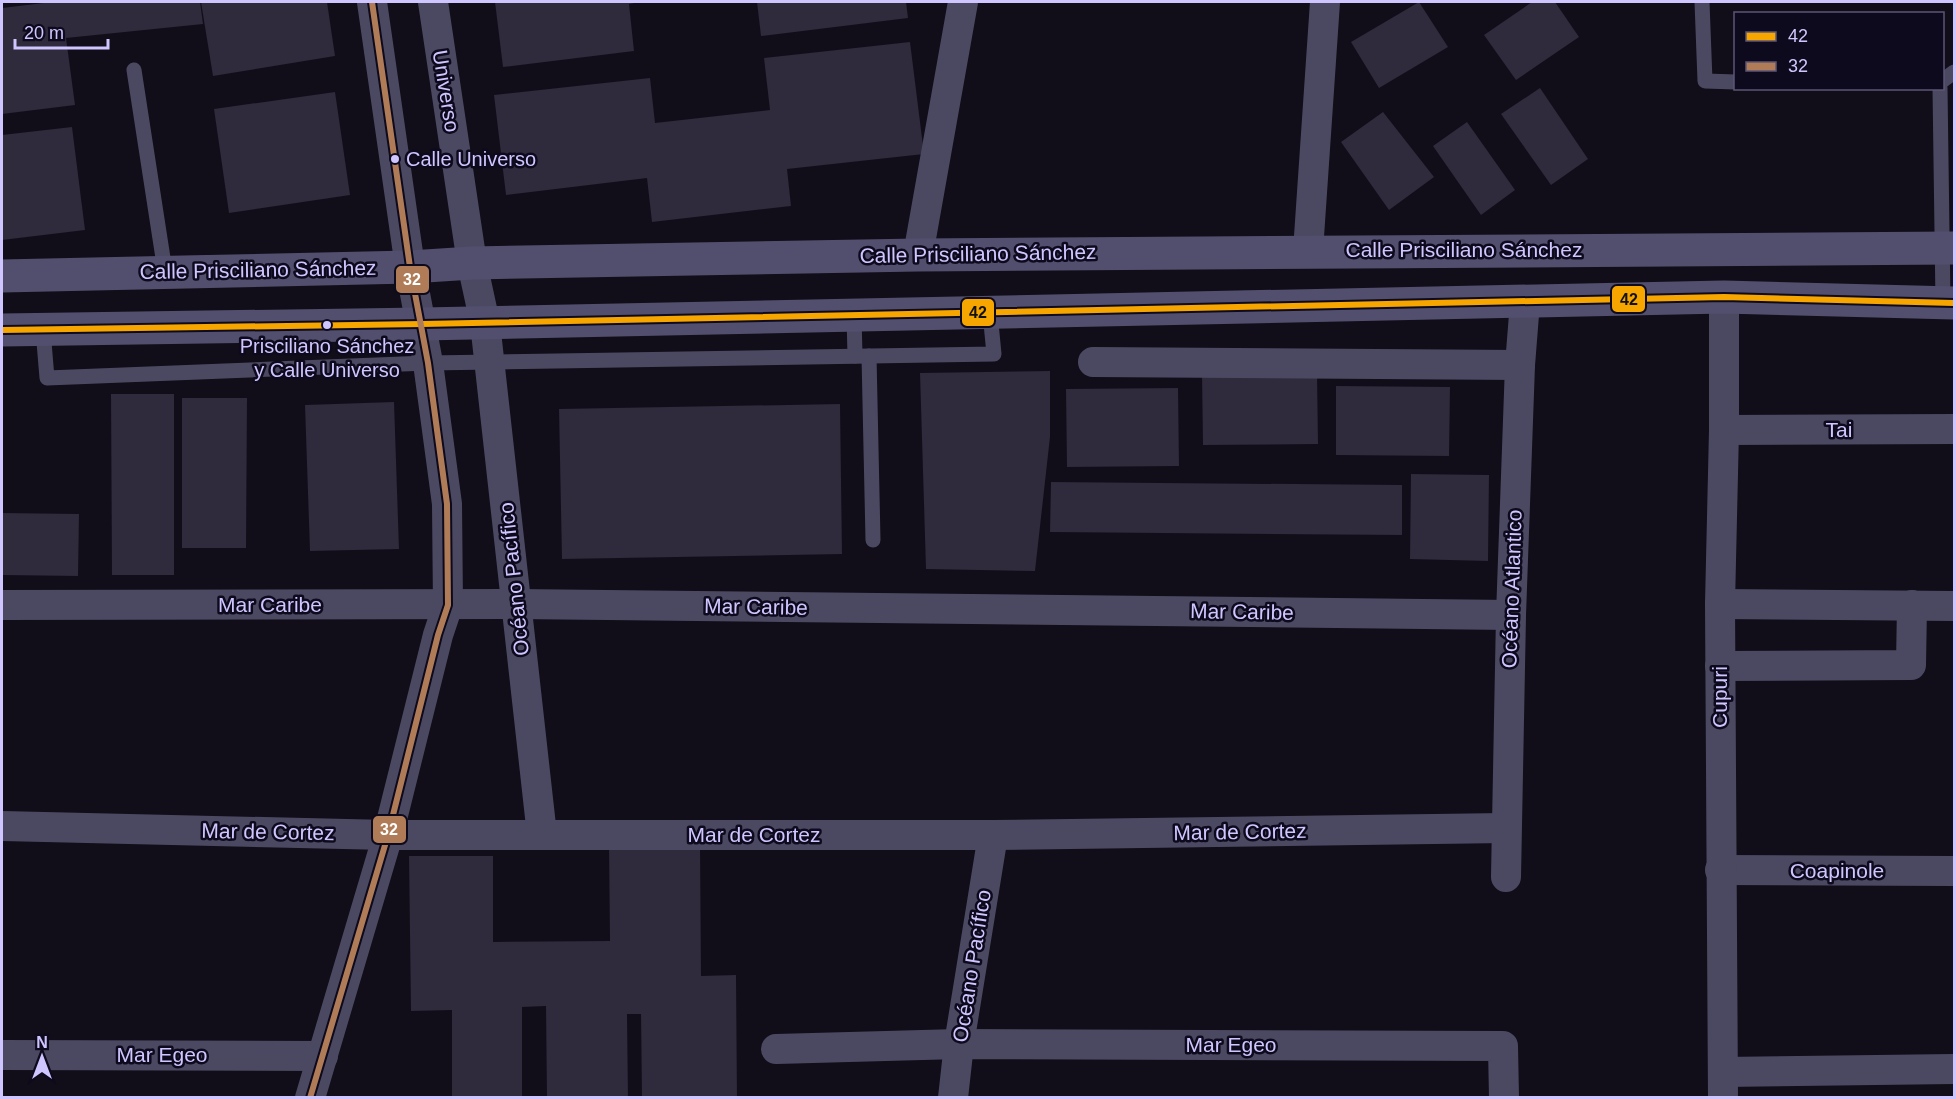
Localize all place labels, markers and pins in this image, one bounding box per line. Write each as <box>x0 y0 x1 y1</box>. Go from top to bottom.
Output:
place label: Calle Universo <box>406 148 536 170</box>
marker: Calle Universo <box>389 153 401 165</box>
marker: Prisciliano Sánchez y Calle Universo <box>321 319 333 331</box>
place label: Prisciliano Sánchez y Calle Universo <box>240 335 414 381</box>

